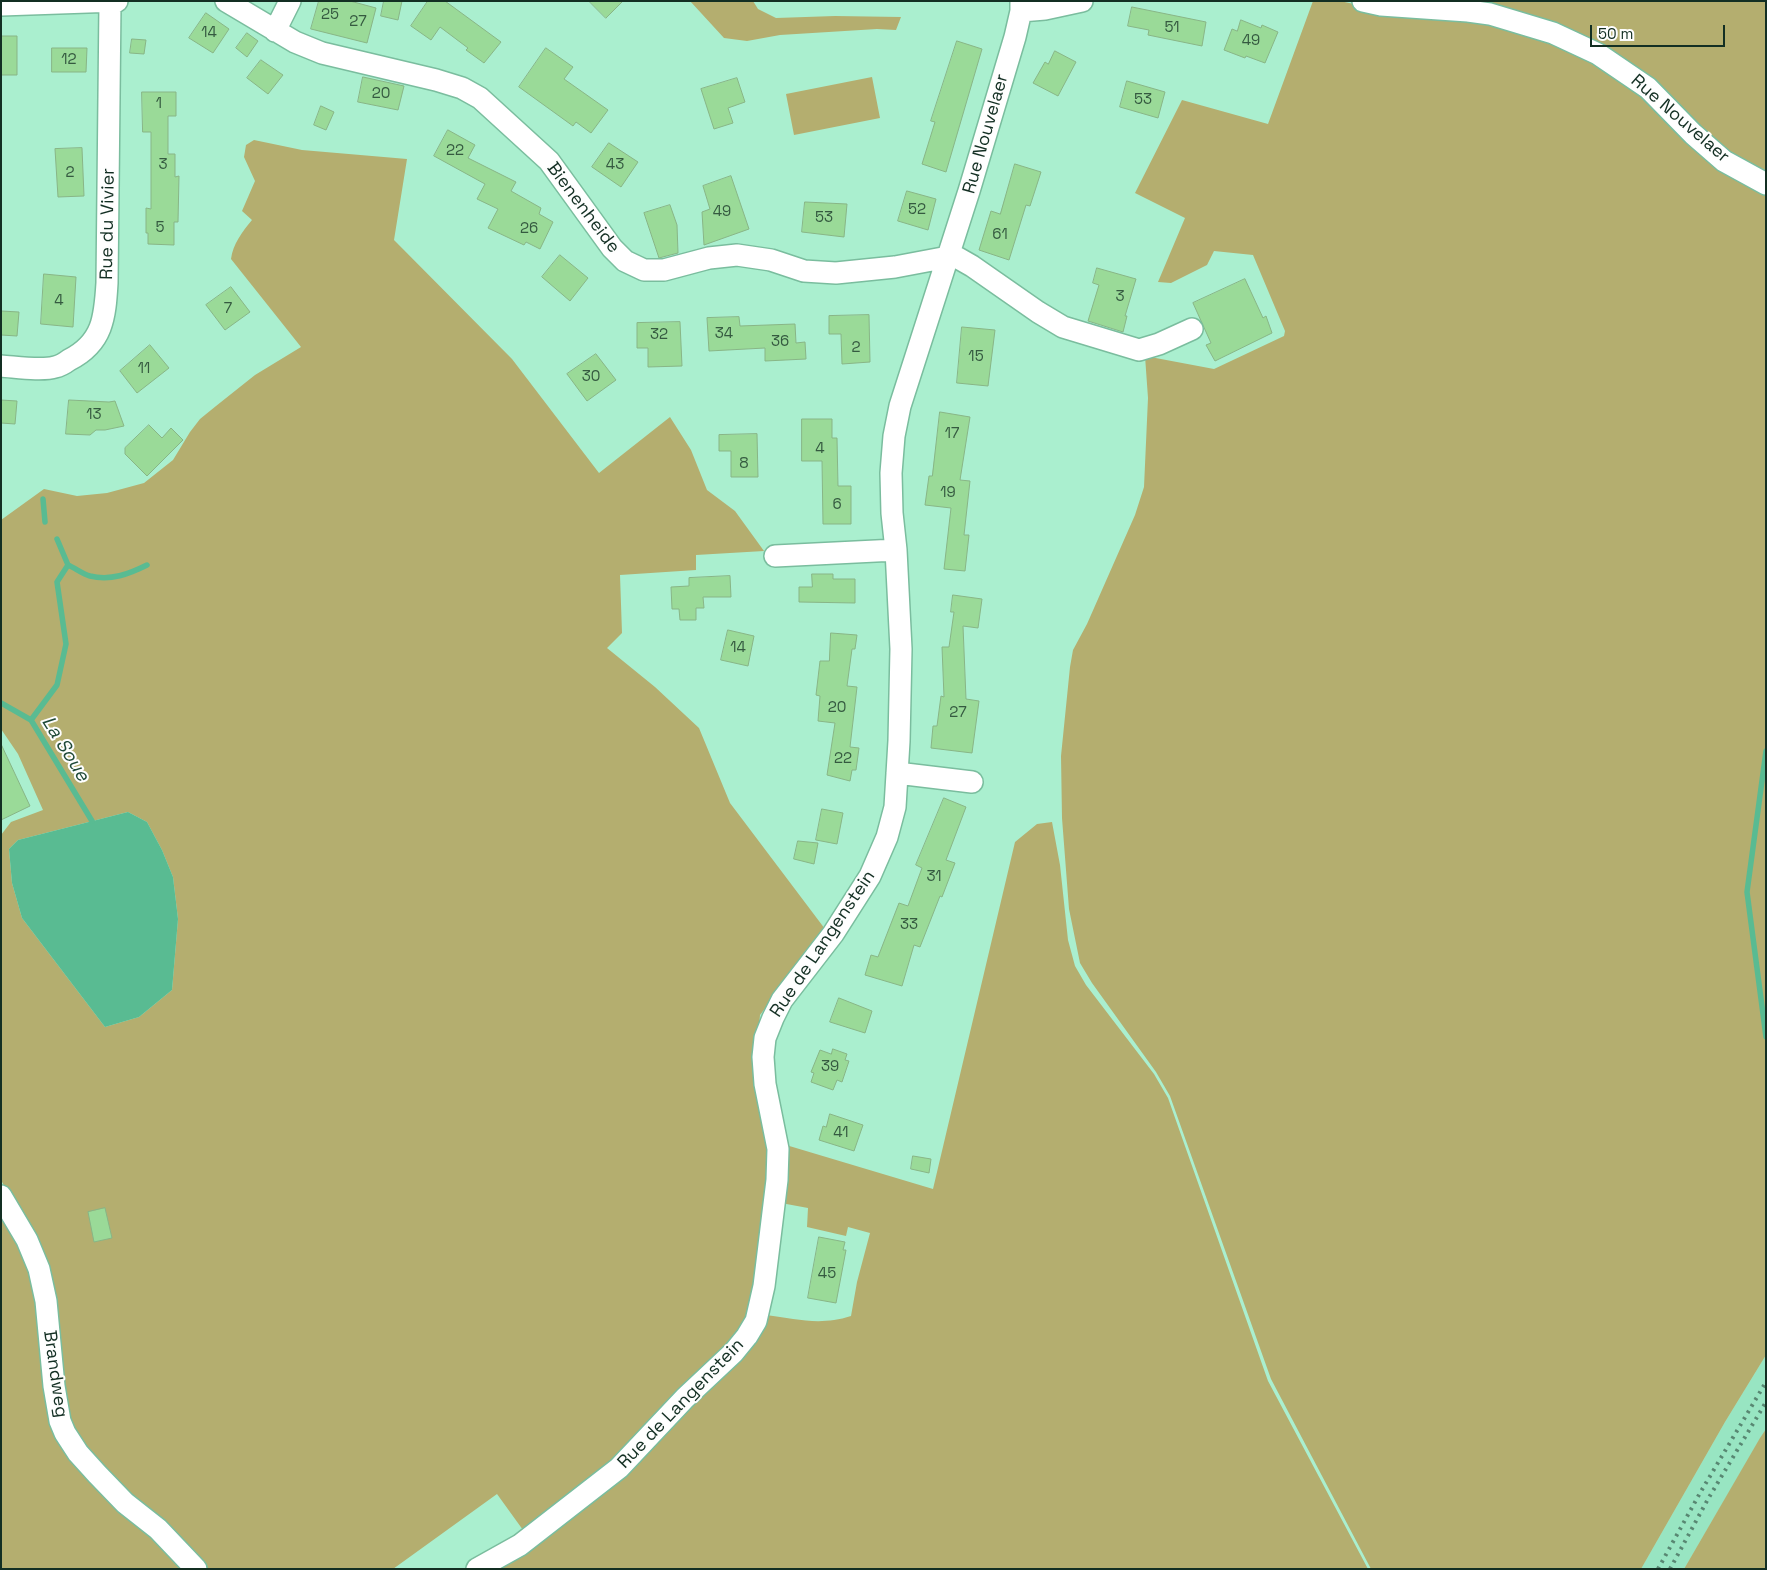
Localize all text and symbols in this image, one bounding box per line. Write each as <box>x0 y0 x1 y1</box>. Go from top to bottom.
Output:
house number: 25 <box>321 6 339 24</box>
house number: 27 <box>349 13 367 31</box>
scale bar <box>1592 15 1727 47</box>
house number: 51 <box>1164 19 1180 37</box>
house number: 14 <box>201 24 217 42</box>
text: 50 m <box>1598 24 1633 43</box>
house number: 49 <box>1242 32 1260 50</box>
house number: 12 <box>61 51 77 69</box>
street label: Rue Nouvelaer <box>1626 70 1734 168</box>
street label: Rue Nouvelaer <box>959 72 1013 196</box>
house number: 20 <box>372 85 390 103</box>
house number: 53 <box>1134 91 1152 109</box>
house number: 1 <box>156 95 162 113</box>
house number: 22 <box>446 142 464 160</box>
house number: 3 <box>158 156 168 174</box>
house number: 43 <box>606 156 624 174</box>
street label: Bienenheide <box>542 158 624 258</box>
house number: 2 <box>65 164 75 182</box>
street label: Rue du Vivier <box>96 168 120 280</box>
house number: 52 <box>908 201 926 219</box>
house number: 49 <box>713 203 731 221</box>
house number: 53 <box>815 209 833 227</box>
house number: 5 <box>156 219 164 237</box>
house number: 26 <box>520 220 538 238</box>
house number: 61 <box>992 226 1008 244</box>
house number: 3 <box>1115 288 1125 306</box>
house number: 4 <box>54 292 64 310</box>
house number: 7 <box>224 300 232 318</box>
house number: 34 <box>715 325 733 343</box>
house number: 32 <box>650 326 668 344</box>
house number: 36 <box>771 333 789 351</box>
house number: 2 <box>851 339 861 357</box>
house number: 15 <box>968 348 984 366</box>
house number: 11 <box>138 360 150 378</box>
house number: 30 <box>582 368 600 386</box>
house number: 13 <box>86 406 102 424</box>
house number: 17 <box>945 425 959 443</box>
house number: 4 <box>815 440 825 458</box>
house number: 8 <box>739 455 749 473</box>
house number: 19 <box>940 484 956 502</box>
house number: 6 <box>832 496 842 514</box>
house number: 14 <box>730 639 746 657</box>
house number: 20 <box>828 699 846 717</box>
house number: 27 <box>949 704 967 722</box>
water label: La Soue <box>36 712 94 786</box>
house number: 22 <box>834 750 852 768</box>
street label: Rue de Langenstein <box>766 867 880 1021</box>
house number: 31 <box>926 868 942 886</box>
house number: 33 <box>900 916 918 934</box>
house number: 39 <box>821 1058 839 1076</box>
house number: 41 <box>833 1124 849 1142</box>
house number: 45 <box>818 1265 836 1283</box>
street label: Brandweg <box>38 1329 72 1419</box>
street label: Rue de Langenstein <box>613 1335 749 1473</box>

